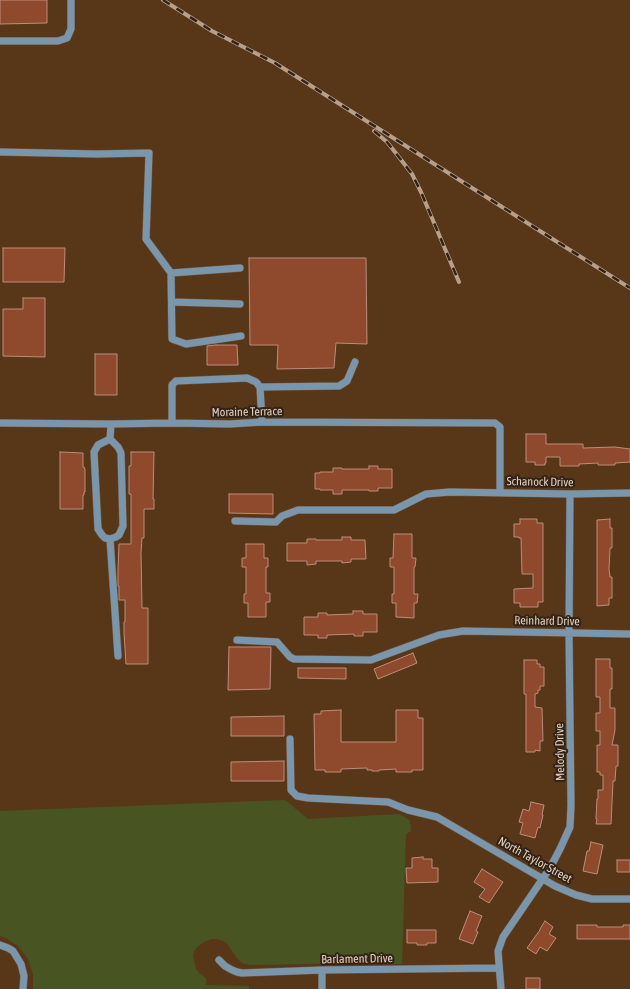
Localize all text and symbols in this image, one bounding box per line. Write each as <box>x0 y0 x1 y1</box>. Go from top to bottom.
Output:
street label: Moraine Terrace <box>212 404 282 420</box>
street label: Schanock Drive <box>506 474 574 490</box>
street label: Reinhard Drive <box>514 613 580 629</box>
street label: Melody Drive <box>552 723 568 781</box>
street label: North Taylor Street <box>496 834 574 886</box>
street label: Barlament Drive <box>321 951 393 967</box>

